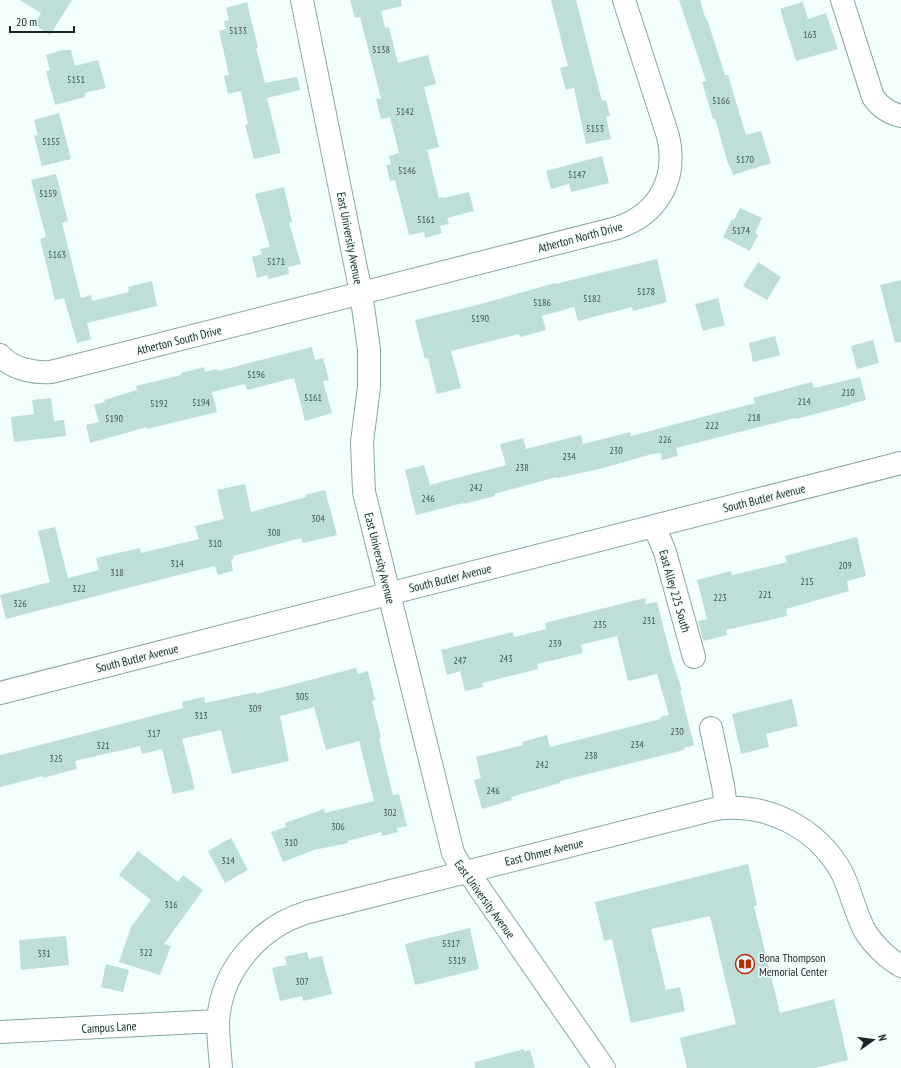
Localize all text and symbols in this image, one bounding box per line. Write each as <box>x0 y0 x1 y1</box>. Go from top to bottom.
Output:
scale bar <box>10 8 74 34</box>
text: 20 m <box>16 14 37 29</box>
house number: 5133 <box>229 24 247 37</box>
house number: 163 <box>803 28 817 41</box>
house number: 5138 <box>372 43 390 56</box>
house number: 5151 <box>67 73 85 86</box>
house number: 5166 <box>712 94 731 107</box>
house number: 5142 <box>396 105 414 118</box>
house number: 5153 <box>586 122 604 135</box>
house number: 5155 <box>42 135 60 148</box>
house number: 5170 <box>736 153 755 166</box>
house number: 5146 <box>398 164 417 177</box>
house number: 5147 <box>568 168 586 181</box>
house number: 5159 <box>39 187 57 200</box>
street label: East University Avenue <box>334 191 366 285</box>
house number: 5161 <box>417 213 435 226</box>
street label: Atherton North Drive <box>536 218 624 255</box>
house number: 5174 <box>732 224 751 237</box>
house number: 5163 <box>48 248 66 261</box>
house number: 5171 <box>267 255 285 268</box>
house number: 5178 <box>637 285 655 298</box>
house number: 5182 <box>583 292 601 305</box>
house number: 5186 <box>533 296 552 309</box>
house number: 5190 <box>471 312 490 325</box>
street label: Atherton South Drive <box>135 322 223 358</box>
house number: 5196 <box>247 368 266 381</box>
house number: 210 <box>841 386 855 399</box>
house number: 5161 <box>304 391 322 404</box>
house number: 214 <box>797 395 811 408</box>
house number: 5194 <box>192 396 211 409</box>
house number: 5192 <box>150 397 168 410</box>
house number: 218 <box>747 411 761 424</box>
house number: 5190 <box>105 412 124 425</box>
house number: 222 <box>705 419 719 432</box>
house number: 226 <box>658 433 672 446</box>
house number: 230 <box>609 444 623 457</box>
house number: 234 <box>562 450 576 463</box>
house number: 238 <box>515 461 529 474</box>
house number: 242 <box>469 481 483 494</box>
street label: South Butler Avenue <box>721 481 807 515</box>
house number: 246 <box>421 492 435 505</box>
street label: East University Avenue <box>361 511 399 605</box>
house number: 304 <box>311 512 325 525</box>
house number: 308 <box>267 526 281 539</box>
house number: 310 <box>208 537 222 550</box>
street label: East Alley 225 South <box>656 548 694 634</box>
house number: 314 <box>170 557 184 570</box>
house number: 209 <box>838 559 852 572</box>
street label: South Butler Avenue <box>407 561 493 595</box>
house number: 318 <box>110 566 124 579</box>
house number: 215 <box>800 575 814 588</box>
house number: 322 <box>72 582 86 595</box>
house number: 221 <box>758 588 772 601</box>
house number: 223 <box>713 591 727 604</box>
house number: 326 <box>13 597 27 610</box>
house number: 231 <box>642 614 656 627</box>
house number: 235 <box>593 618 607 631</box>
house number: 239 <box>548 637 562 650</box>
street label: South Butler Avenue <box>94 641 180 675</box>
house number: 243 <box>499 652 513 665</box>
house number: 247 <box>453 654 467 667</box>
house number: 305 <box>295 690 309 703</box>
house number: 309 <box>248 702 262 715</box>
house number: 313 <box>194 709 208 722</box>
house number: 230 <box>670 725 684 738</box>
house number: 317 <box>147 727 161 740</box>
house number: 234 <box>630 738 644 751</box>
house number: 321 <box>96 739 110 752</box>
house number: 238 <box>584 749 598 762</box>
house number: 325 <box>49 752 63 765</box>
house number: 242 <box>535 758 549 771</box>
house number: 246 <box>486 784 500 797</box>
house number: 302 <box>383 806 397 819</box>
house number: 306 <box>331 820 345 833</box>
street label: East Ohmer Avenue <box>503 835 585 869</box>
house number: 310 <box>284 836 298 849</box>
house number: 314 <box>221 854 235 867</box>
street label: East University Avenue <box>451 857 519 941</box>
house number: 316 <box>164 898 178 911</box>
house number: 5317 <box>442 937 460 950</box>
house number: 322 <box>139 946 153 959</box>
house number: 331 <box>37 947 51 960</box>
place label: Bona Thompson Memorial Center <box>759 950 828 979</box>
library icon: Bona Thompson Memorial Center <box>734 953 756 975</box>
house number: 5319 <box>448 954 466 967</box>
house number: 307 <box>295 975 309 988</box>
street label: Campus Lane <box>81 1018 137 1036</box>
north arrow <box>853 1020 893 1060</box>
text: N <box>875 1033 890 1042</box>

